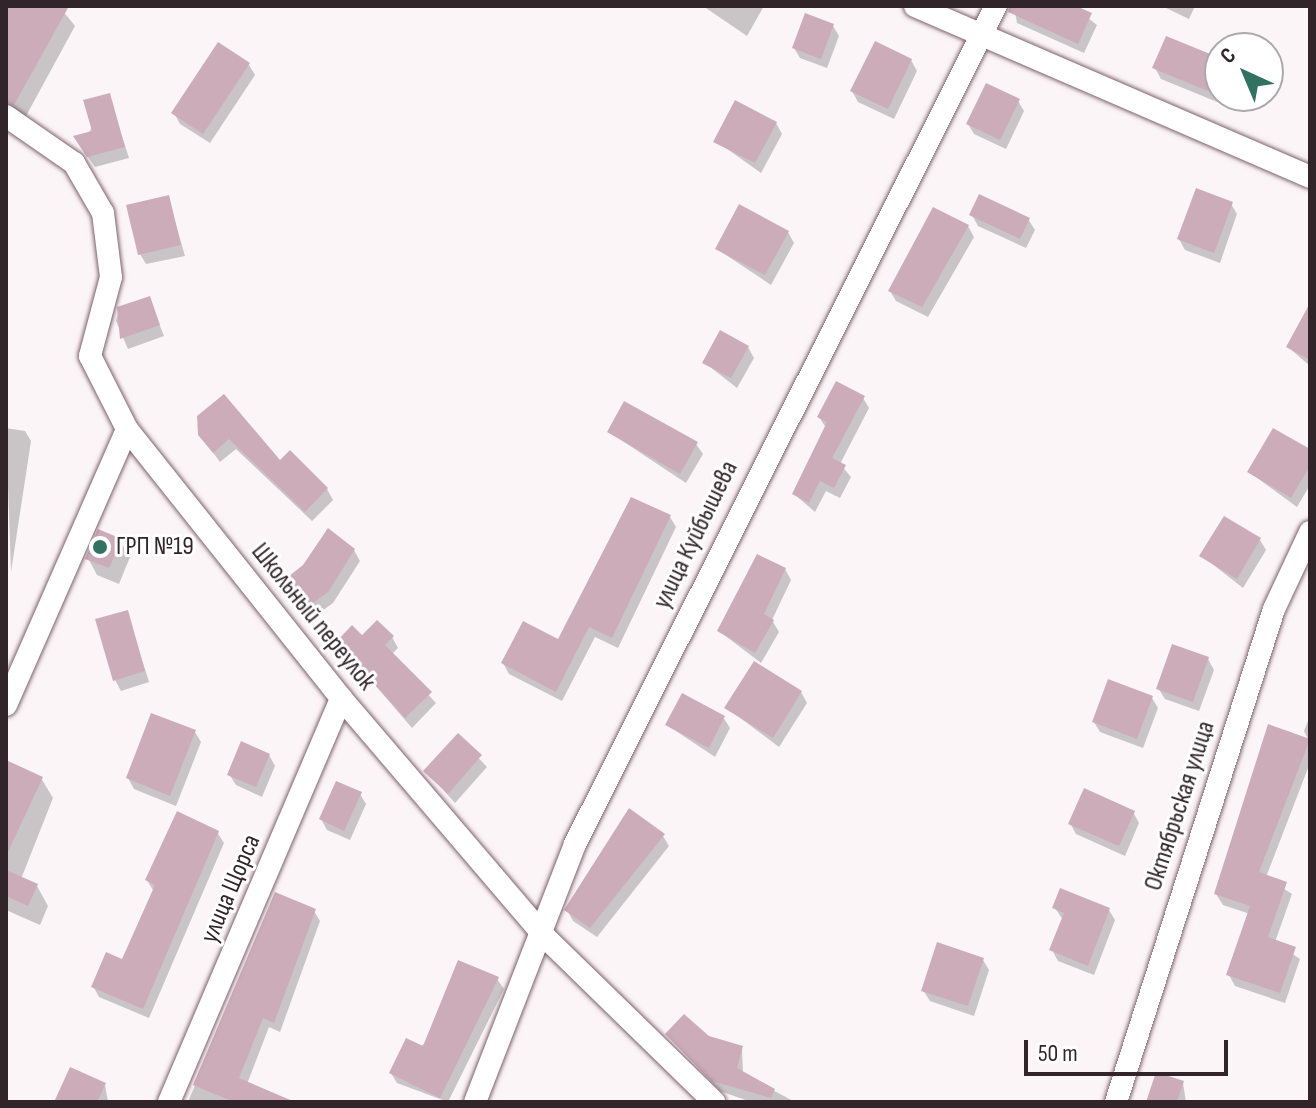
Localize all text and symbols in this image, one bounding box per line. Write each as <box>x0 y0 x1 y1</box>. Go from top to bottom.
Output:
north arrow <box>1204 32 1284 112</box>
text: С <box>1215 42 1242 69</box>
street label: улица Куйбышева <box>647 456 745 614</box>
place label: ГРП №19 <box>116 531 194 563</box>
street label: Школьный переулок <box>244 537 382 697</box>
marker: ГРП №19 <box>91 538 109 556</box>
street label: Октябрьская улица <box>1138 717 1222 895</box>
street label: улица Щорса <box>194 830 268 948</box>
scale bar <box>1028 1024 1232 1074</box>
text: 50 m <box>1038 1039 1078 1068</box>

